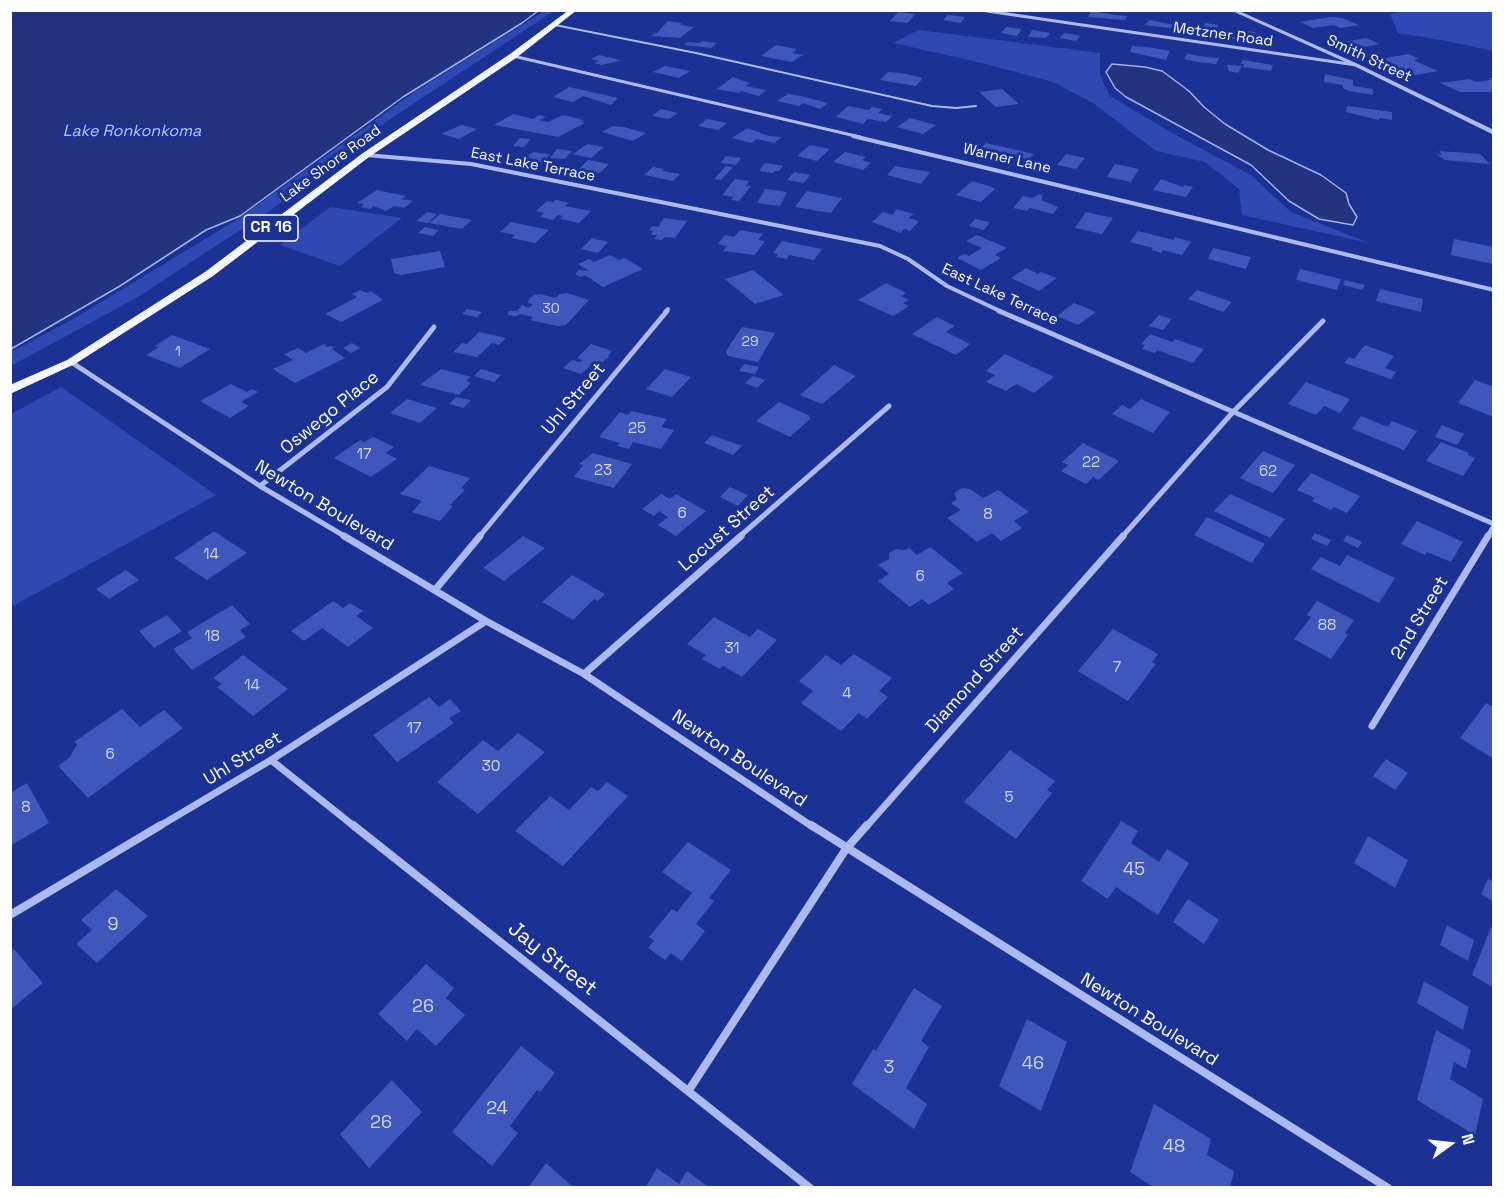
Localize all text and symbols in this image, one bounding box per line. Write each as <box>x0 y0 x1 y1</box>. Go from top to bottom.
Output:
street label: Metzner Road <box>1172 19 1274 51</box>
street label: Smith Street <box>1324 31 1414 87</box>
water label: Lake Ronkonkoma <box>63 122 201 142</box>
street label: Lake Shore Road <box>277 122 385 206</box>
street label: Warner Lane <box>961 140 1053 178</box>
street label: East Lake Terrace <box>469 144 597 186</box>
road number: CR 16 <box>244 215 298 241</box>
street label: East Lake Terrace <box>939 260 1061 330</box>
house number: 30 <box>542 301 560 317</box>
house number: 29 <box>742 334 758 350</box>
house number: 1 <box>175 344 181 360</box>
street label: Uhl Street <box>538 359 610 439</box>
street label: Oswego Place <box>276 367 384 459</box>
house number: 25 <box>628 420 646 438</box>
house number: 17 <box>357 446 371 464</box>
house number: 22 <box>1082 454 1100 472</box>
street label: Newton Boulevard <box>251 456 397 556</box>
house number: 23 <box>594 462 612 480</box>
house number: 62 <box>1259 463 1277 481</box>
street label: Locust Street <box>675 482 779 576</box>
house number: 6 <box>677 505 687 523</box>
house number: 8 <box>983 506 993 524</box>
house number: 14 <box>203 546 219 564</box>
house number: 6 <box>915 568 925 586</box>
street label: 2nd Street <box>1387 573 1453 663</box>
house number: 88 <box>1318 617 1336 635</box>
street label: Diamond Street <box>922 622 1028 738</box>
house number: 18 <box>204 628 220 646</box>
house number: 31 <box>724 640 740 658</box>
house number: 7 <box>1113 659 1121 677</box>
house number: 14 <box>244 677 260 695</box>
house number: 4 <box>842 685 852 703</box>
street label: Newton Boulevard <box>667 706 811 812</box>
house number: 17 <box>407 720 421 738</box>
street label: Uhl Street <box>200 727 286 791</box>
house number: 6 <box>105 746 115 764</box>
house number: 30 <box>482 758 500 776</box>
house number: 5 <box>1005 789 1013 807</box>
house number: 8 <box>21 799 31 817</box>
house number: 45 <box>1123 859 1145 881</box>
house number: 9 <box>107 914 119 936</box>
street label: Jay Street <box>502 916 602 1002</box>
street label: Newton Boulevard <box>1076 969 1222 1071</box>
house number: 26 <box>412 996 434 1018</box>
house number: 46 <box>1022 1053 1044 1075</box>
house number: 3 <box>884 1057 894 1079</box>
house number: 24 <box>486 1098 508 1120</box>
house number: 26 <box>370 1112 392 1134</box>
north arrow <box>1420 1114 1480 1174</box>
text: N <box>1456 1131 1479 1147</box>
house number: 48 <box>1163 1136 1185 1158</box>

